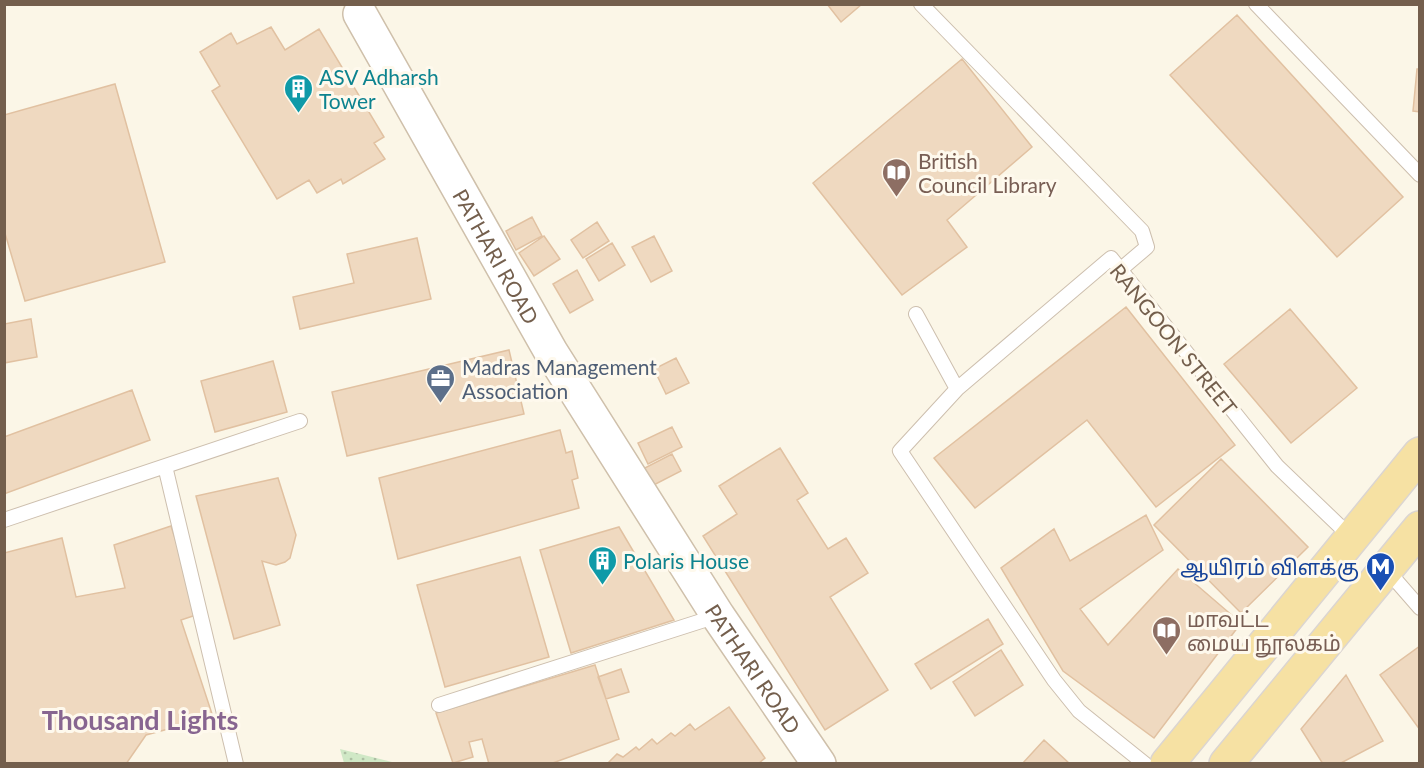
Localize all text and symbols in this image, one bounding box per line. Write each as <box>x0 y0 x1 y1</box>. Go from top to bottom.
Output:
place label: ASV Adharsh Tower <box>319 64 439 113</box>
building icon: ASV Adharsh Tower <box>282 72 314 114</box>
place label: British Council Library <box>918 148 1057 197</box>
library icon: British Council Library <box>881 156 913 198</box>
street label: PATHARI ROAD <box>449 184 545 328</box>
street label: RANGOON STREET <box>1105 258 1243 420</box>
place label: Madras Management Association <box>462 354 657 403</box>
office icon: Madras Management Association <box>425 362 457 404</box>
building icon: Polaris House <box>586 544 618 586</box>
place label: Polaris House <box>623 548 749 573</box>
metro station icon: ஆயிரம் விளக்கு <box>1364 550 1396 592</box>
place label: ஆயிரம் விளக்கு <box>1180 554 1359 582</box>
street label: PATHARI ROAD <box>701 599 807 738</box>
place label: மாவட்ட மைய நூலகம் <box>1187 606 1341 658</box>
library icon: மாவட்ட மைய நூலகம் <box>1150 614 1182 656</box>
district label: Thousand Lights <box>42 703 238 736</box>

